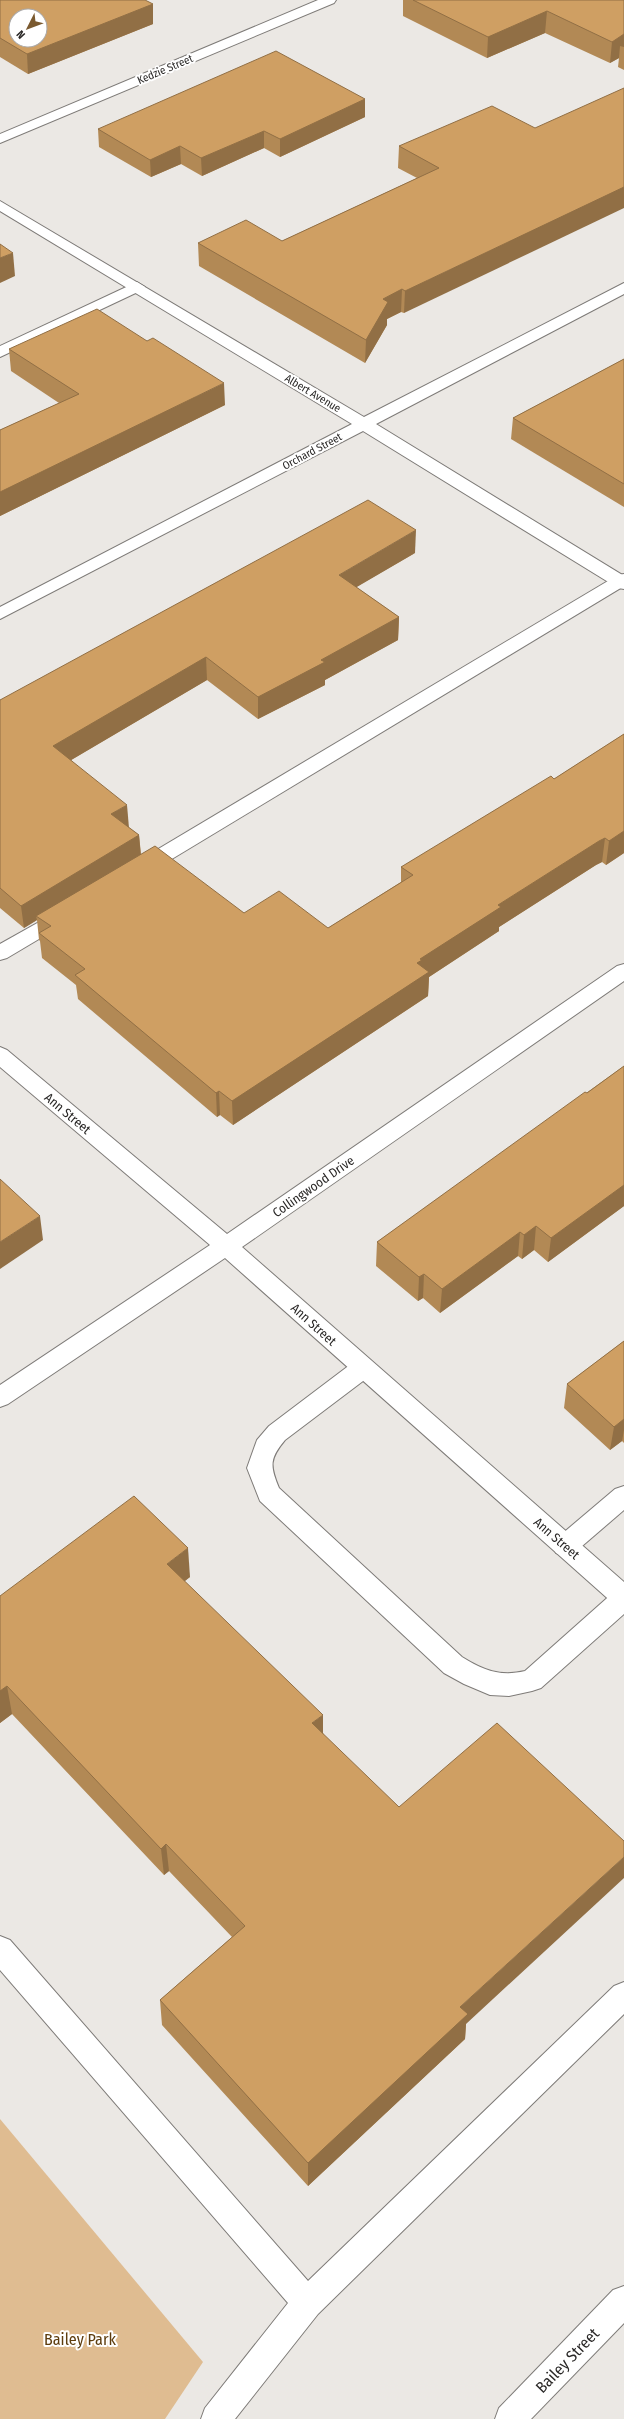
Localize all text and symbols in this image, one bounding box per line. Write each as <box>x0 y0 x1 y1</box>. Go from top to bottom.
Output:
north arrow <box>8 8 48 48</box>
text: N <box>14 28 28 41</box>
street label: Kedzie Street <box>135 52 195 87</box>
street label: Albert Avenue <box>282 372 343 415</box>
street label: Orchard Street <box>280 430 345 473</box>
street label: Ann Street <box>42 1090 94 1137</box>
street label: Collingwood Drive <box>270 1153 357 1220</box>
street label: Ann Street <box>288 1300 340 1349</box>
street label: Ann Street <box>531 1514 583 1563</box>
street label: Bailey Street <box>532 2323 603 2397</box>
park label: Bailey Park <box>44 2330 117 2349</box>

